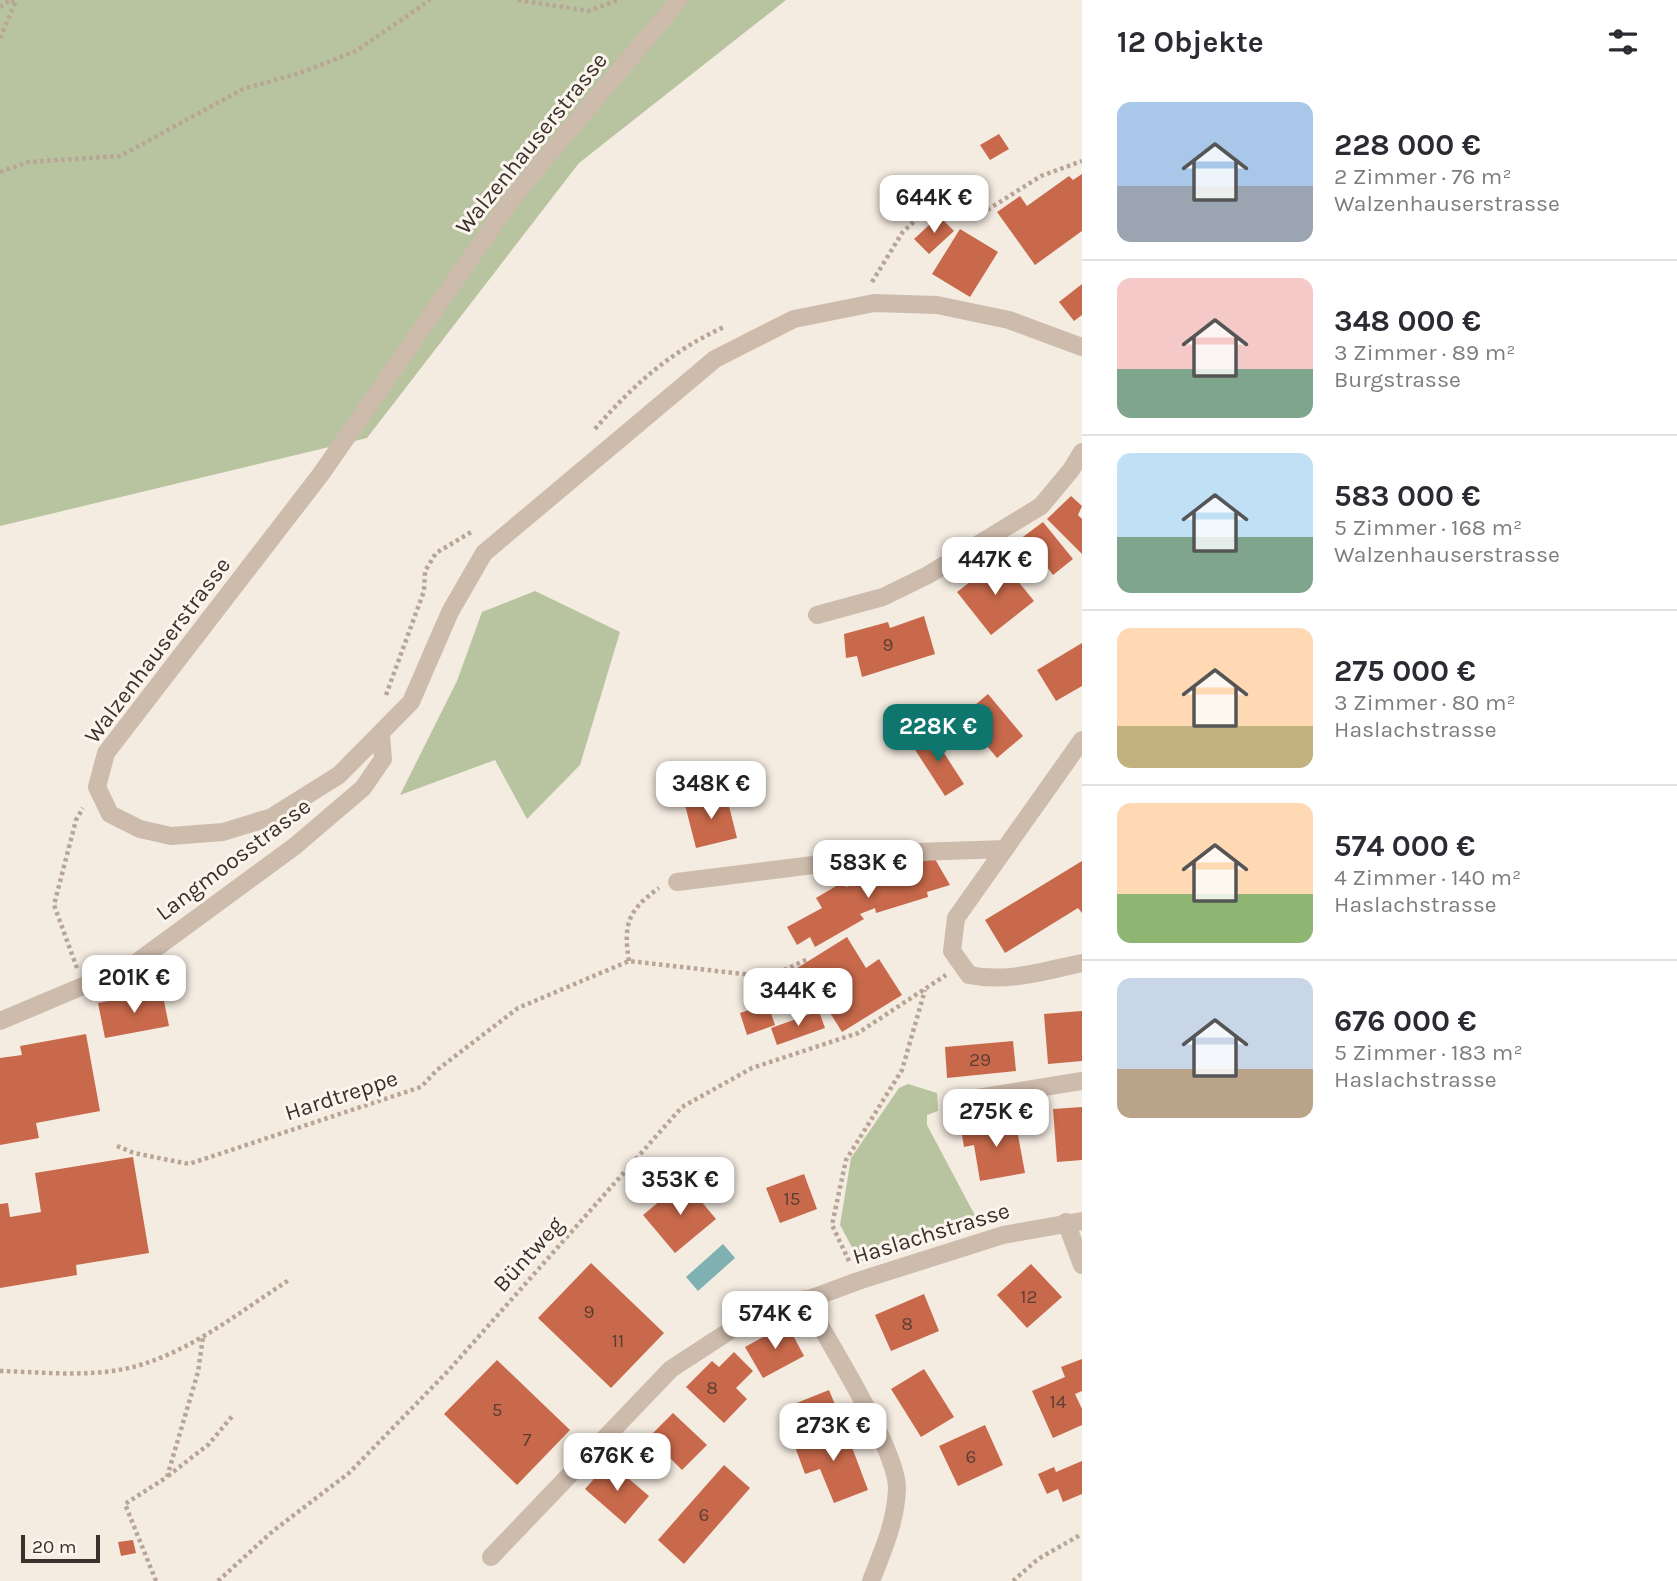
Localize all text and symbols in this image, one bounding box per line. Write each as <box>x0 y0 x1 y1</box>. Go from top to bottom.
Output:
icon: filters <box>1604 23 1642 61</box>
text: 12 Objekte <box>1117 24 1264 60</box>
street label: Walzenhauserstrasse <box>450 47 613 240</box>
text: 228 000 € <box>1334 127 1481 163</box>
icon: home <box>1173 130 1257 214</box>
text: 2 Zimmer · 76 m² <box>1334 163 1512 190</box>
pin: 644K € <box>877 176 991 235</box>
text: 644K € <box>896 184 972 211</box>
text: Walzenhauserstrasse <box>1334 190 1560 217</box>
text: 348 000 € <box>1334 303 1481 339</box>
icon: home <box>1173 306 1257 390</box>
text: 3 Zimmer · 89 m² <box>1334 339 1515 366</box>
text: Burgstrasse <box>1334 366 1461 393</box>
text: 583 000 € <box>1334 478 1481 514</box>
icon: home <box>1173 481 1257 565</box>
text: 5 Zimmer · 168 m² <box>1334 514 1522 541</box>
pin: 447K € <box>938 538 1052 597</box>
text: Walzenhauserstrasse <box>1334 541 1560 568</box>
text: 447K € <box>958 546 1032 573</box>
street label: Walzenhauserstrasse <box>79 552 236 749</box>
house number: 9 <box>882 634 894 656</box>
text: 275 000 € <box>1334 653 1476 689</box>
icon: home <box>1173 656 1257 740</box>
text: 3 Zimmer · 80 m² <box>1334 689 1516 716</box>
pin: 228K € <box>881 704 995 764</box>
text: 228K € <box>899 713 977 740</box>
text: Haslachstrasse <box>1334 716 1497 743</box>
pin: 348K € <box>654 762 768 821</box>
text: 348K € <box>672 770 750 797</box>
street label: Langmoosstrasse <box>151 792 316 926</box>
text: 574 000 € <box>1334 828 1475 864</box>
icon: home <box>1173 831 1257 915</box>
pin: 583K € <box>811 841 925 900</box>
text: 583K € <box>829 849 907 876</box>
text: 4 Zimmer · 140 m² <box>1334 864 1521 891</box>
text: Haslachstrasse <box>1334 891 1497 918</box>
pin: 201K € <box>77 956 191 1015</box>
text: 201K € <box>98 964 170 991</box>
pin: 344K € <box>741 968 855 1028</box>
text: 344K € <box>759 977 837 1004</box>
text: 676 000 € <box>1334 1003 1476 1039</box>
icon: home <box>1173 1006 1257 1090</box>
text: 5 Zimmer · 183 m² <box>1334 1039 1523 1066</box>
house number: 29 <box>969 1049 991 1071</box>
street label: Hardtreppe <box>281 1064 401 1126</box>
text: Haslachstrasse <box>1334 1066 1497 1093</box>
pin: 275K € <box>939 1090 1053 1149</box>
text: 275K € <box>959 1098 1033 1125</box>
pin: 353K € <box>623 1158 737 1217</box>
text: 353K € <box>641 1166 719 1193</box>
house number: 15 <box>783 1188 801 1210</box>
street label: Haslachstrasse <box>849 1197 1013 1270</box>
street label: Büntweg <box>487 1211 569 1298</box>
house number: 12 <box>1020 1286 1038 1308</box>
pin: 574K € <box>718 1292 832 1351</box>
text: 574K € <box>738 1300 812 1327</box>
house number: 9 <box>583 1301 595 1323</box>
house number: 8 <box>901 1313 913 1335</box>
house number: 11 <box>612 1330 624 1352</box>
house number: 8 <box>706 1377 718 1399</box>
house number: 14 <box>1050 1391 1067 1413</box>
house number: 5 <box>492 1399 502 1421</box>
pin: 273K € <box>776 1404 890 1463</box>
text: 273K € <box>795 1412 871 1439</box>
house number: 7 <box>523 1429 532 1451</box>
pin: 676K € <box>560 1434 674 1493</box>
text: 676K € <box>580 1442 654 1469</box>
house number: 6 <box>966 1446 976 1468</box>
house number: 6 <box>699 1504 709 1526</box>
scale bar <box>21 1532 100 1564</box>
text: 20 m <box>32 1536 77 1558</box>

